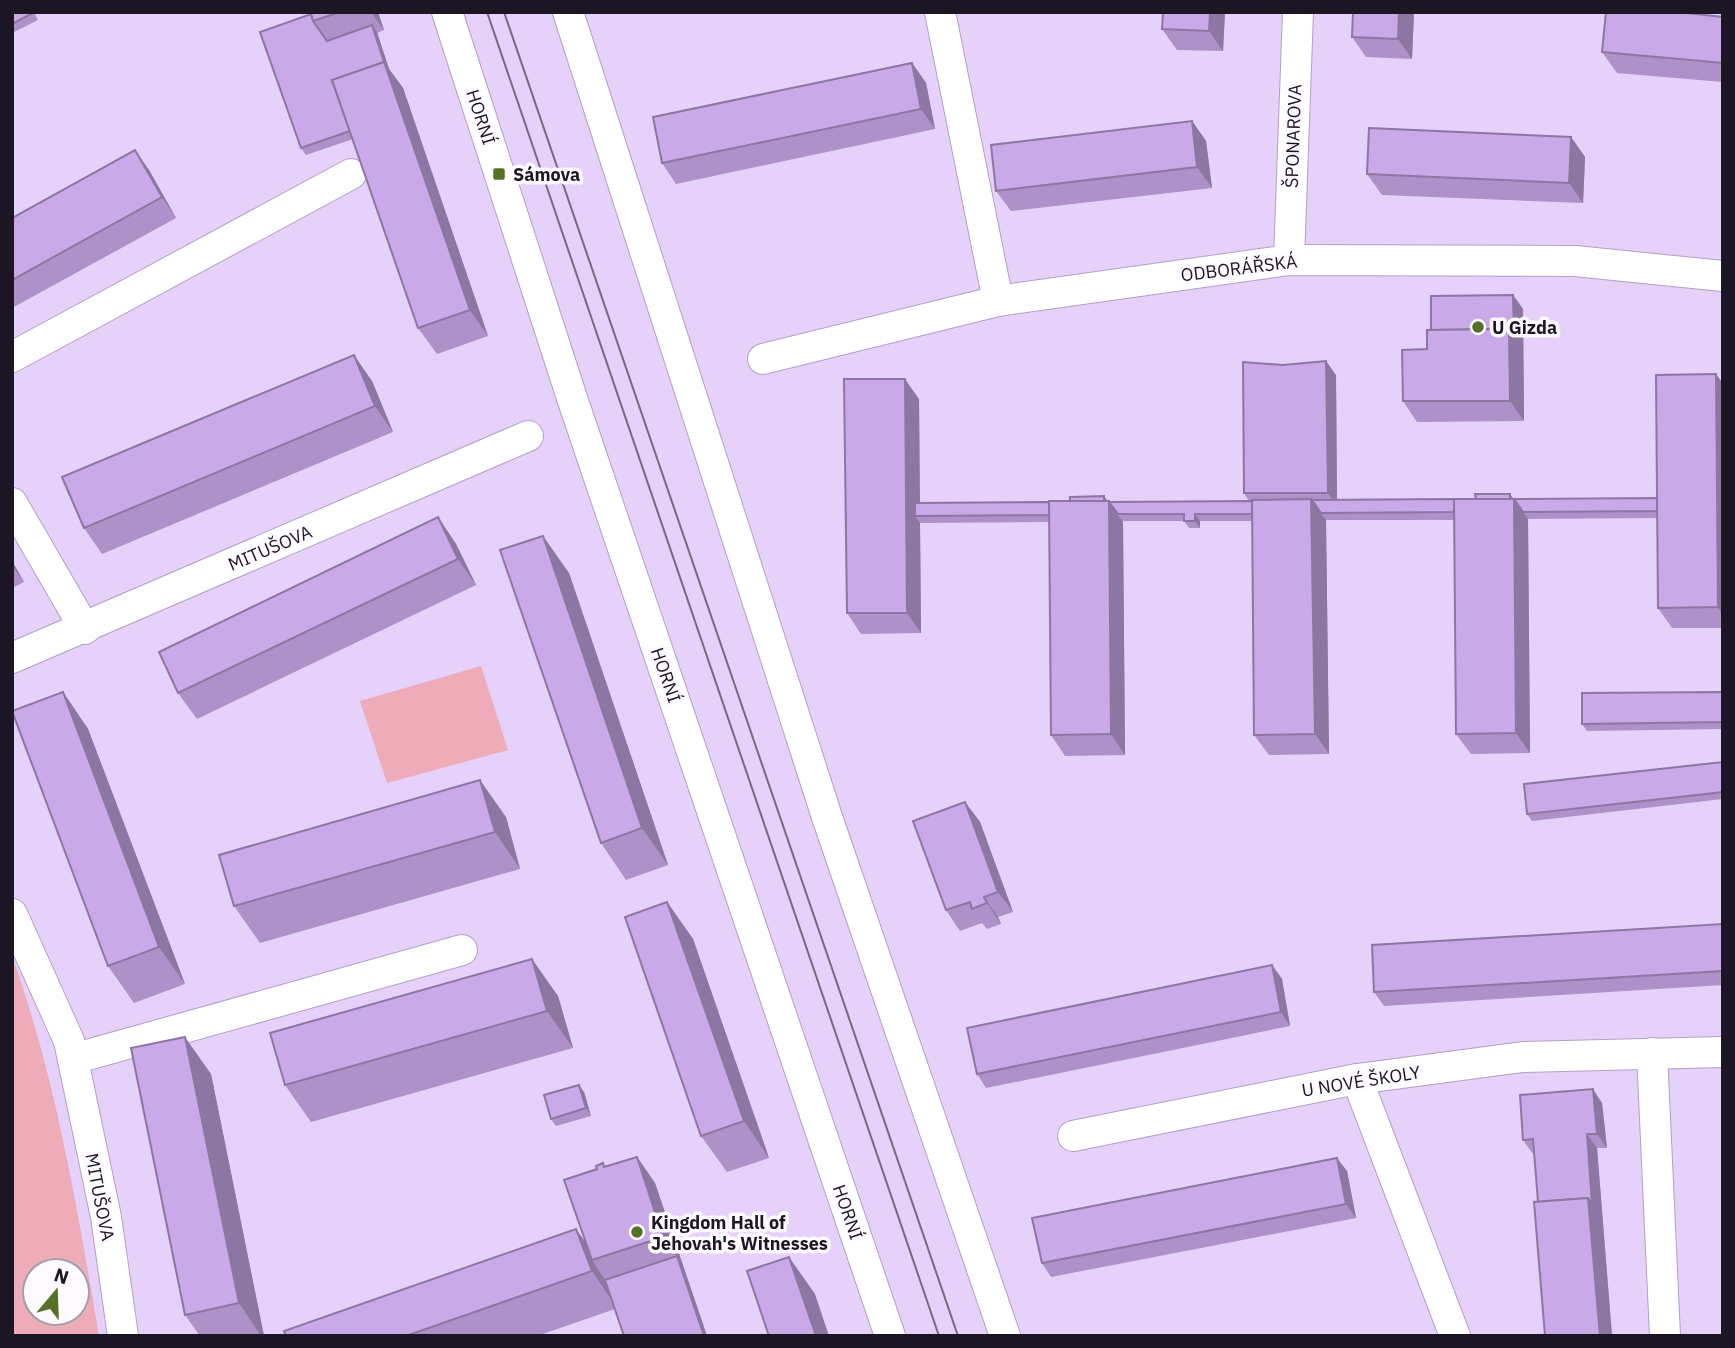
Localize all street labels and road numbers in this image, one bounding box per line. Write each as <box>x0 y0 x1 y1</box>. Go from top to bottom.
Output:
street label: ŠPONAROVA <box>1279 83 1306 188</box>
street label: HORNÍ <box>461 86 501 148</box>
street label: ODBORÁŘSKÁ <box>1179 249 1299 287</box>
street label: MITUŠOVA <box>224 519 316 576</box>
street label: HORNÍ <box>646 644 686 706</box>
street label: U NOVÉ ŠKOLY <box>1300 1059 1422 1102</box>
street label: MITUŠOVA <box>80 1151 121 1243</box>
street label: HORNÍ <box>828 1181 868 1243</box>

